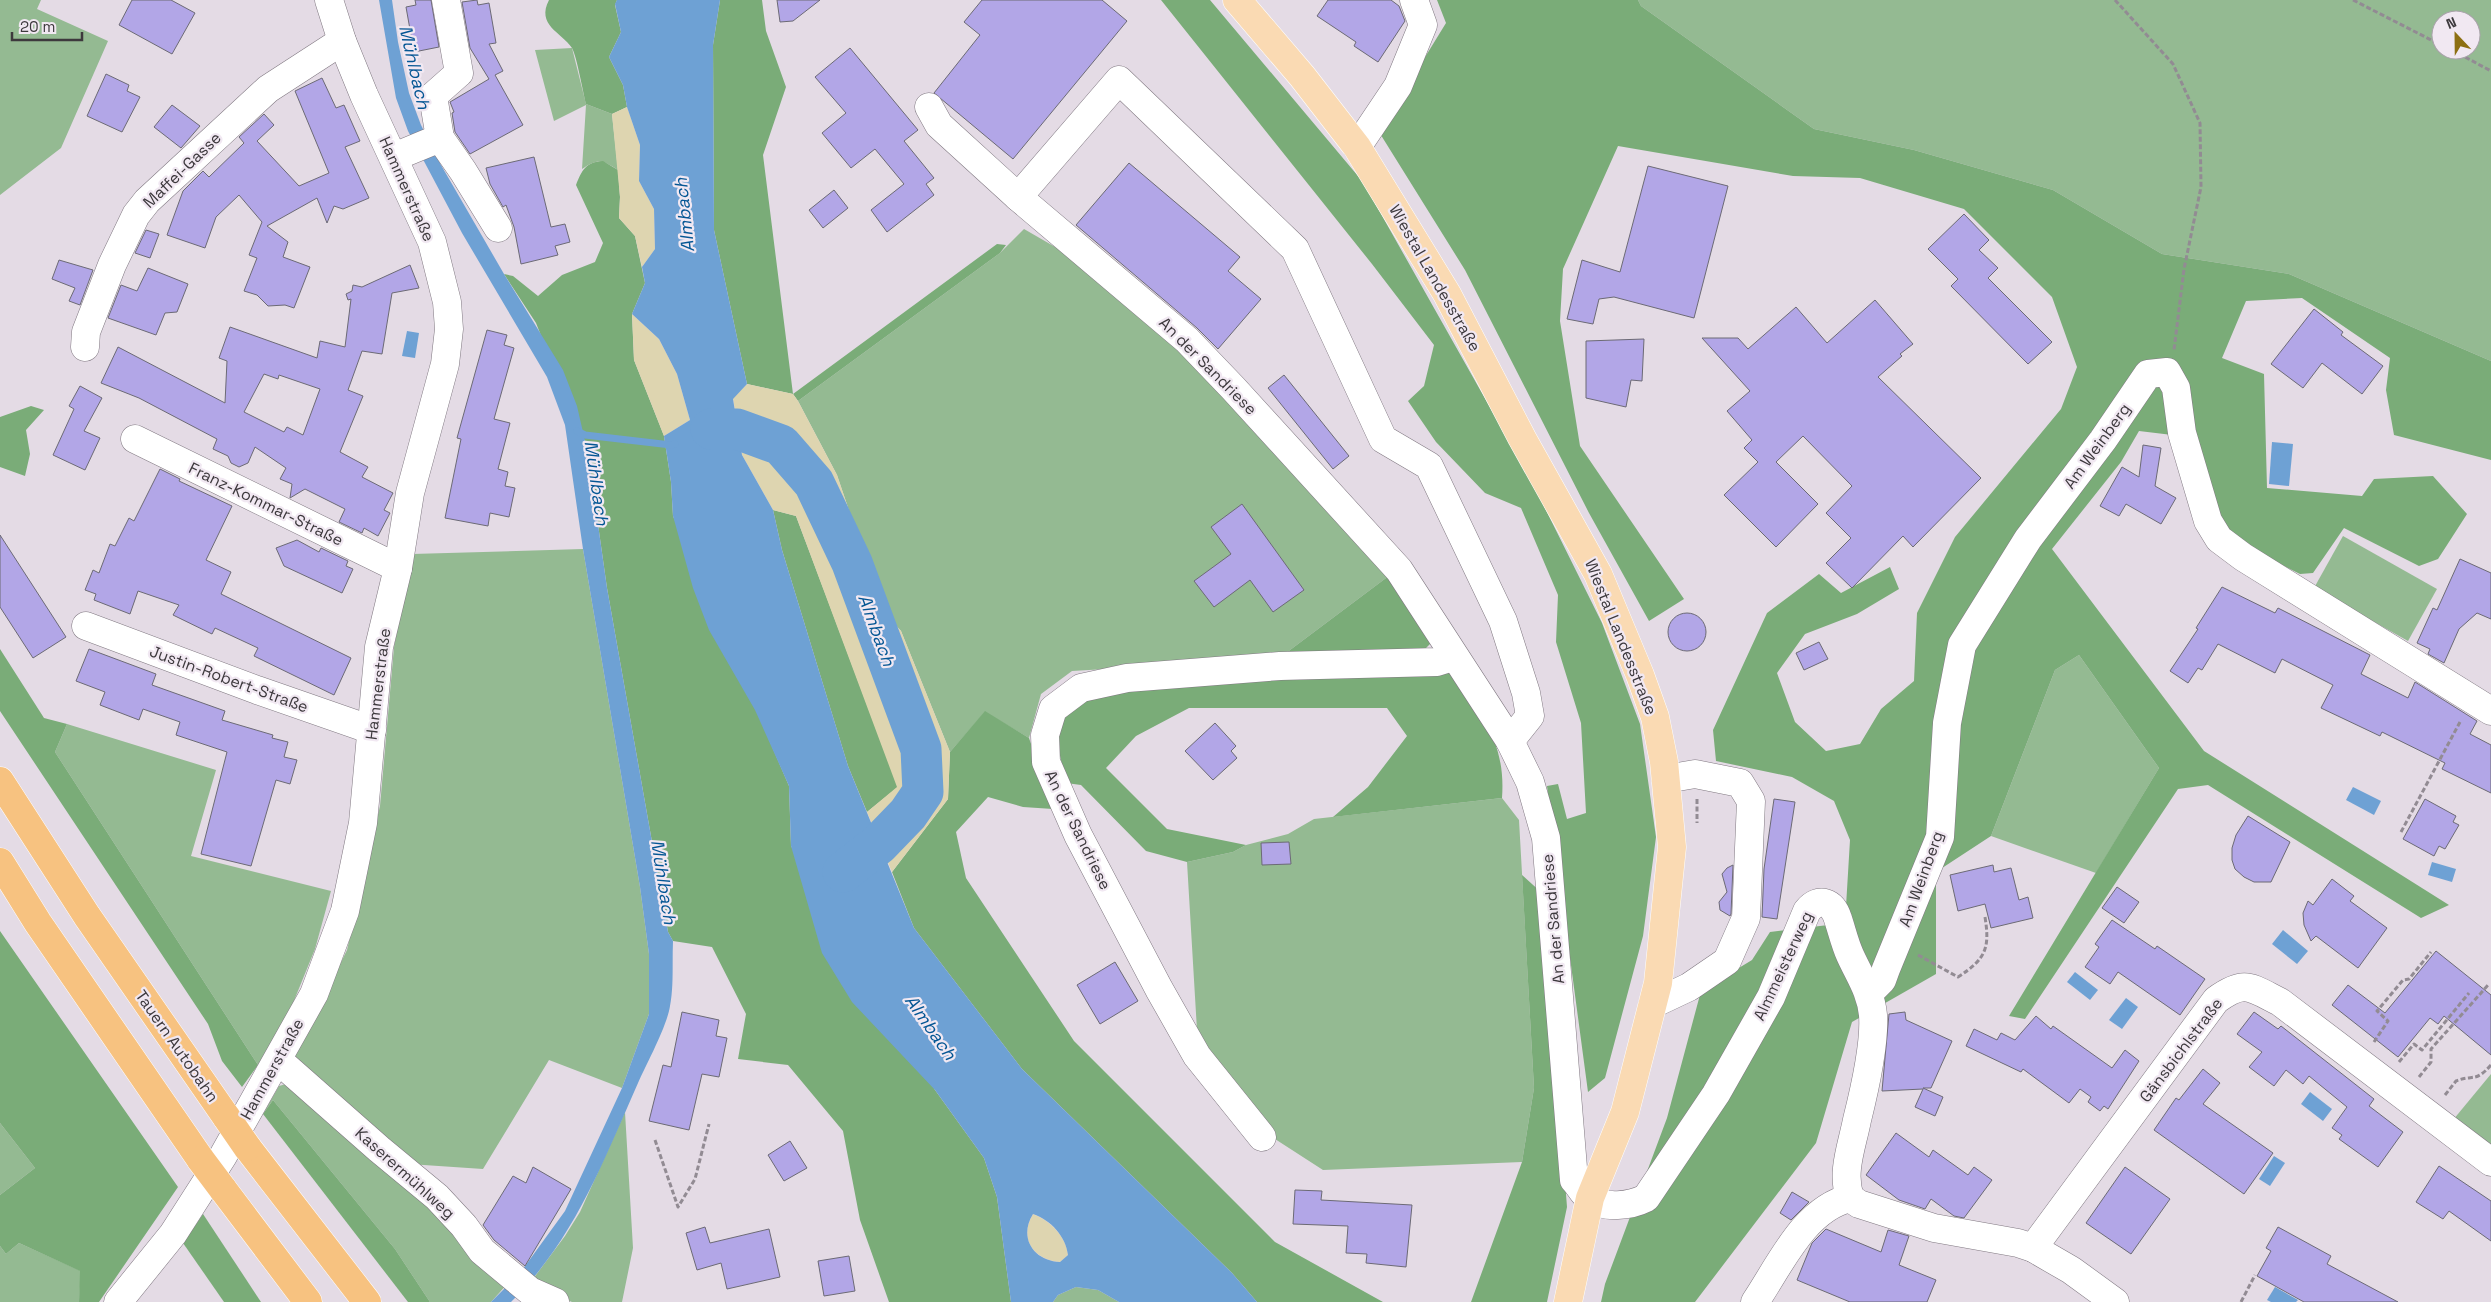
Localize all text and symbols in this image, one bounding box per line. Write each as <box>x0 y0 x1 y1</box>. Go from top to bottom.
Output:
scale bar <box>12 10 82 42</box>
north arrow <box>2431 10 2481 60</box>
text: N <box>2443 13 2459 33</box>
text: 20 m <box>20 17 55 36</box>
water label: Mühlbach <box>394 23 436 112</box>
street label: Maffei-Gasse <box>138 127 226 213</box>
street label: Hammerstraße <box>374 133 440 245</box>
water label: Almbach <box>669 176 699 253</box>
street label: Wiestal Landesstraße <box>1384 201 1486 355</box>
street label: An der Sandriese <box>1154 312 1262 420</box>
street label: Am Weinberg <box>2059 399 2135 493</box>
water label: Mühlbach <box>580 439 614 528</box>
street label: Franz-Kommar-Straße <box>185 457 347 551</box>
street label: Wiestal Landesstraße <box>1580 556 1662 718</box>
water label: Almbach <box>853 591 901 670</box>
street label: Hammerstraße <box>361 627 395 741</box>
street label: Justin-Robert-Straße <box>147 641 311 717</box>
street label: An der Sandriese <box>1040 767 1116 893</box>
street label: Am Weinberg <box>1894 828 1948 930</box>
water label: Mühlbach <box>646 838 682 927</box>
street label: An der Sandriese <box>1537 853 1569 985</box>
street label: Almmeisterweg <box>1749 908 1817 1024</box>
street label: Tauern Autobahn <box>131 986 223 1106</box>
water label: Almbach <box>900 990 962 1065</box>
street label: Gänsbichlstraße <box>2135 994 2227 1106</box>
street label: Hammerstraße <box>236 1015 308 1123</box>
street label: Kaserermühlweg <box>351 1123 459 1223</box>

